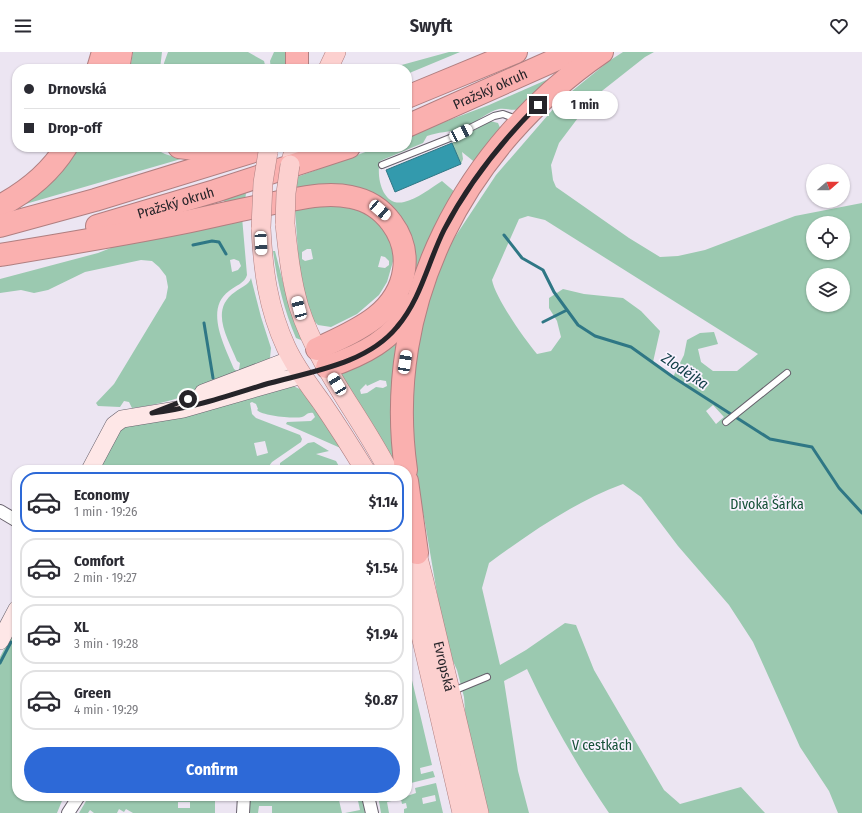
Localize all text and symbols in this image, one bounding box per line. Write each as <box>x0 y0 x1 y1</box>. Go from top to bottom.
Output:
icon: menu <box>12 15 34 37</box>
text: Swyft <box>410 15 452 37</box>
icon: heart <box>828 15 850 37</box>
street label: Pražský okruh <box>451 65 530 113</box>
text: Drnovská <box>48 80 107 98</box>
callout: 1 min <box>552 91 618 119</box>
route end <box>529 96 547 114</box>
text: 1 min <box>571 97 599 112</box>
text: Drop-off <box>48 119 102 137</box>
car <box>448 122 474 144</box>
north arrow <box>806 164 850 208</box>
map controls <box>806 164 850 312</box>
street label: Pražský okruh <box>135 184 216 223</box>
car <box>367 198 393 222</box>
button: locate <box>806 216 850 260</box>
car <box>254 231 268 255</box>
button: layers <box>806 268 850 312</box>
car <box>290 295 308 321</box>
water label: Zlodějka <box>657 348 712 393</box>
car <box>397 349 413 375</box>
car <box>326 371 348 397</box>
route start <box>179 390 197 408</box>
icon: car <box>26 484 62 520</box>
text: Economy <box>74 486 129 504</box>
text: $1.14 <box>369 493 398 511</box>
park label: Divoká Šárka <box>730 495 804 513</box>
text: 1 min · 19:26 <box>74 504 137 519</box>
icon: car <box>26 550 62 586</box>
text: Comfort <box>74 552 125 570</box>
text: $1.54 <box>366 559 398 577</box>
text: 2 min · 19:27 <box>74 570 137 585</box>
icon: car <box>26 616 62 652</box>
text: XL <box>74 618 89 636</box>
text: $1.94 <box>366 625 398 643</box>
text: 3 min · 19:28 <box>74 636 138 651</box>
street label: Evropská <box>430 640 458 693</box>
icon: car <box>26 682 62 718</box>
text: Green <box>74 684 111 702</box>
text: $0.87 <box>365 691 398 709</box>
text: 4 min · 19:29 <box>74 702 138 717</box>
park label: V cestkách <box>572 737 632 754</box>
button: Confirm <box>24 747 400 793</box>

